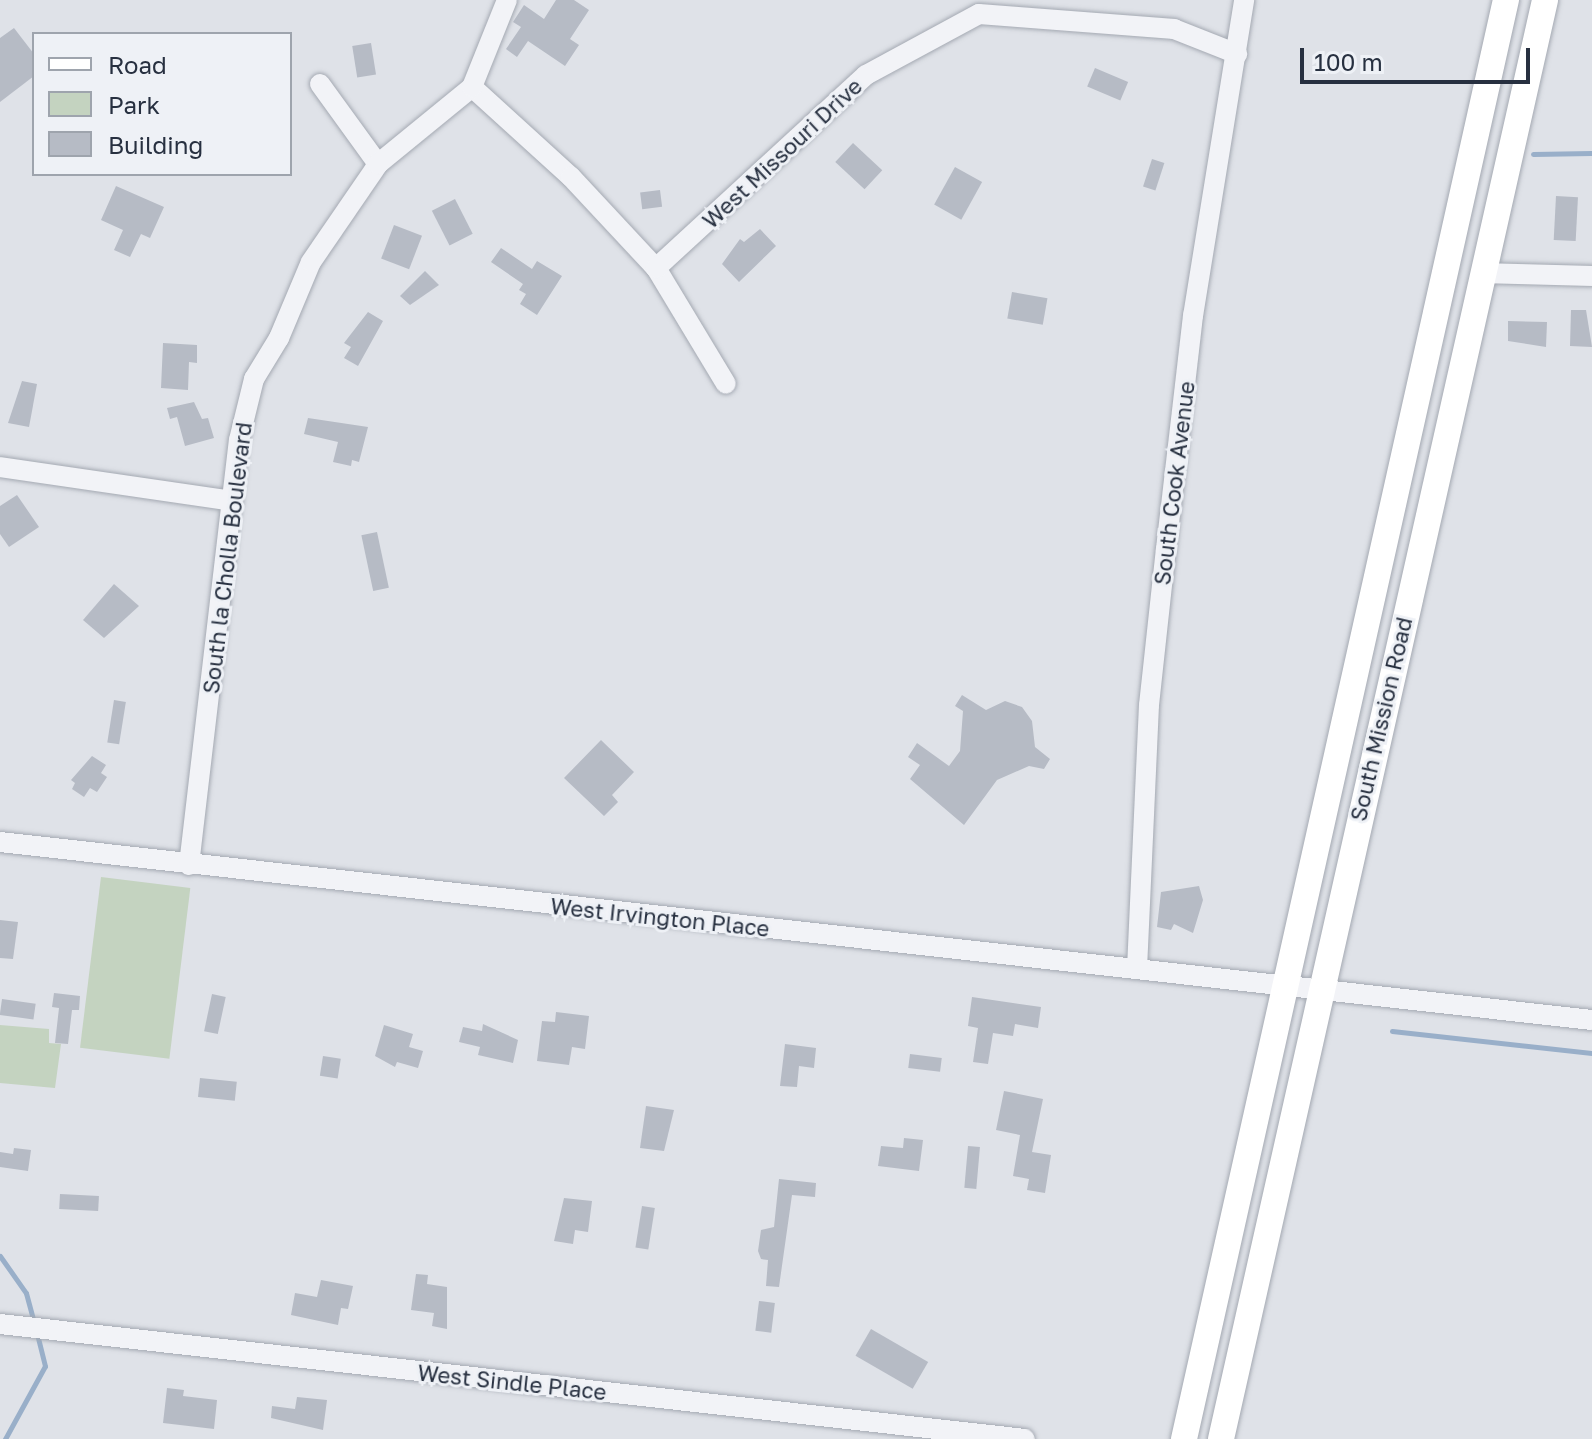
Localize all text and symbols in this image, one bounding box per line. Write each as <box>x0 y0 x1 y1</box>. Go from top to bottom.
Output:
legend <box>32 32 292 176</box>
scale bar <box>1304 32 1534 82</box>
text: 100 m <box>1314 47 1383 76</box>
text: Road <box>108 50 167 79</box>
street label: West Missouri Drive <box>697 72 867 234</box>
text: Park <box>108 90 160 119</box>
text: Building <box>108 130 203 159</box>
street label: South Cook Avenue <box>1148 379 1200 587</box>
street label: South la Cholla Boulevard <box>197 421 257 695</box>
street label: South Mission Road <box>1345 614 1417 824</box>
street label: West Irvington Place <box>549 892 771 942</box>
street label: West Sindle Place <box>416 1359 608 1405</box>

